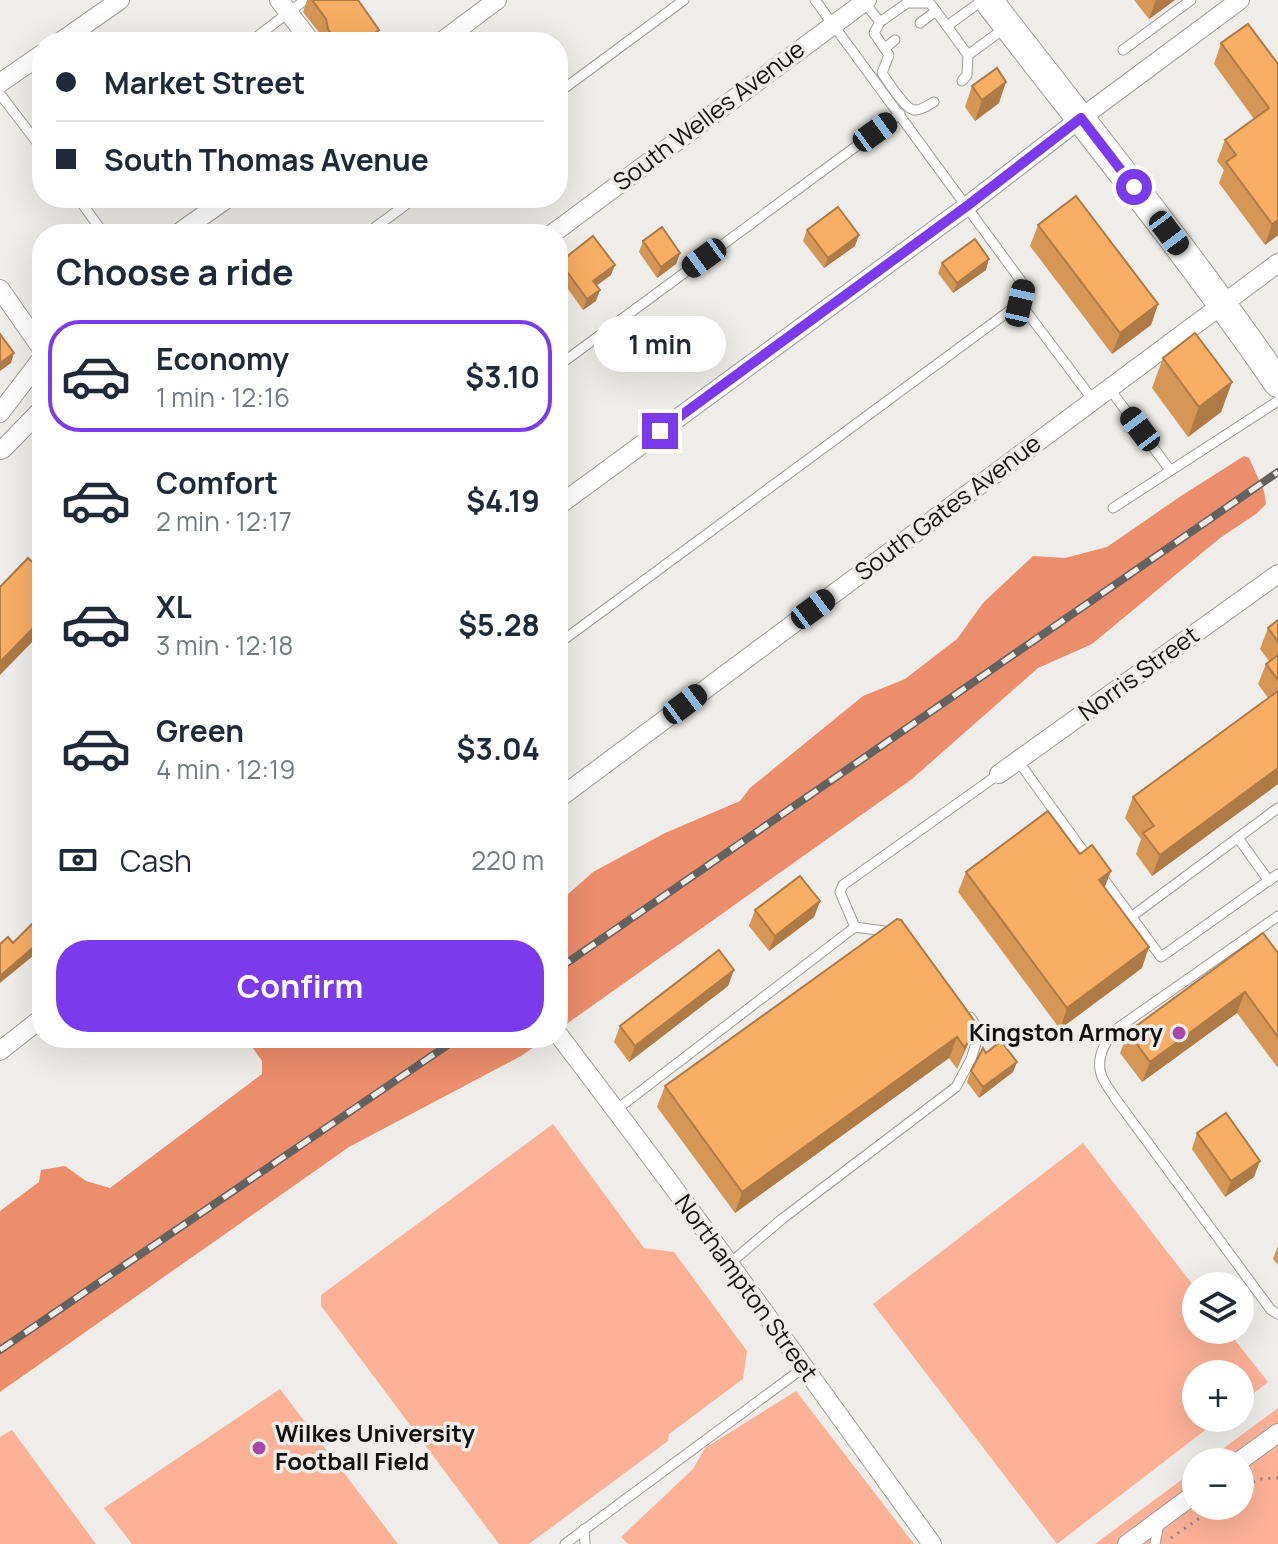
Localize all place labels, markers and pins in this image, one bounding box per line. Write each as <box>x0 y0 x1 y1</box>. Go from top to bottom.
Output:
place label: Kingston Armory <box>969 1015 1164 1048</box>
marker: Kingston Armory <box>1170 1024 1188 1042</box>
place label: Wilkes University Football Field <box>275 1416 475 1477</box>
marker: Wilkes University Football Field <box>250 1439 268 1457</box>

